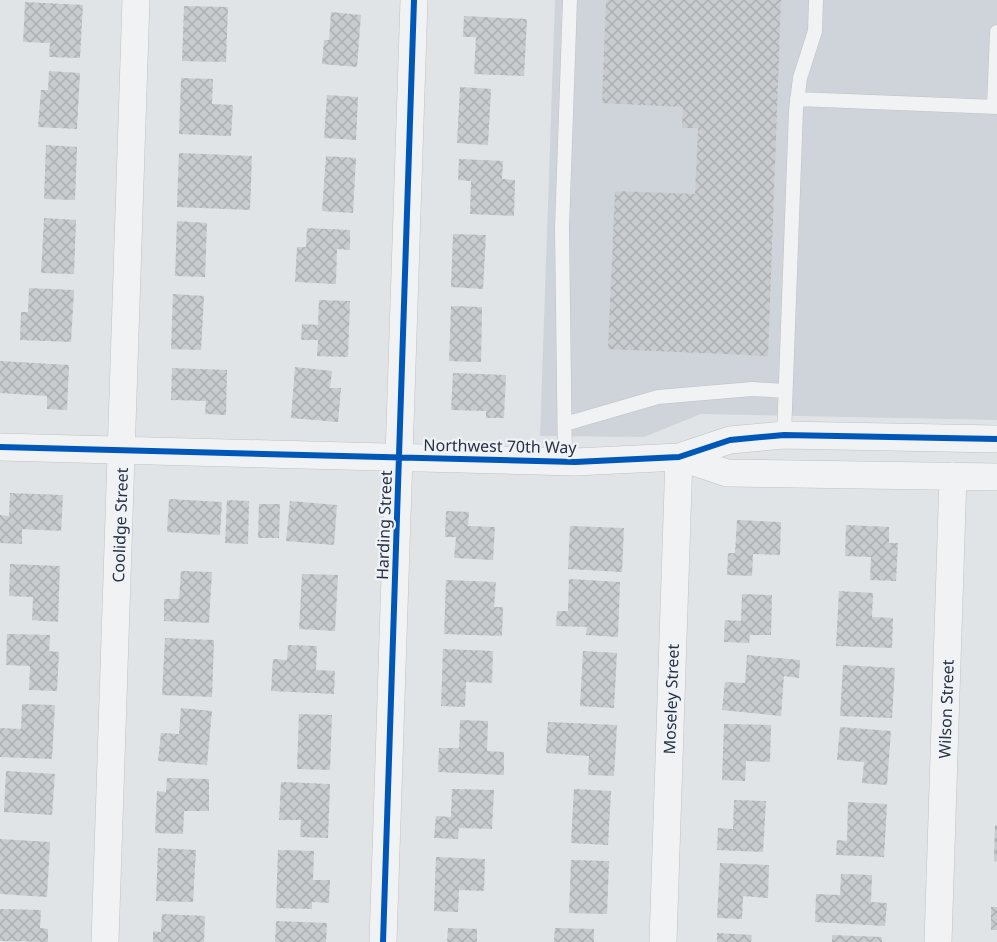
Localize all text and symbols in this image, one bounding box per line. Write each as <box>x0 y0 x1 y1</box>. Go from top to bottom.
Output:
street label: Northwest 70th Way <box>423 434 578 458</box>
street label: Coolidge Street <box>107 467 133 583</box>
street label: Harding Street <box>371 470 397 580</box>
street label: Moseley Street <box>658 643 684 755</box>
street label: Wilson Street <box>933 659 959 759</box>

